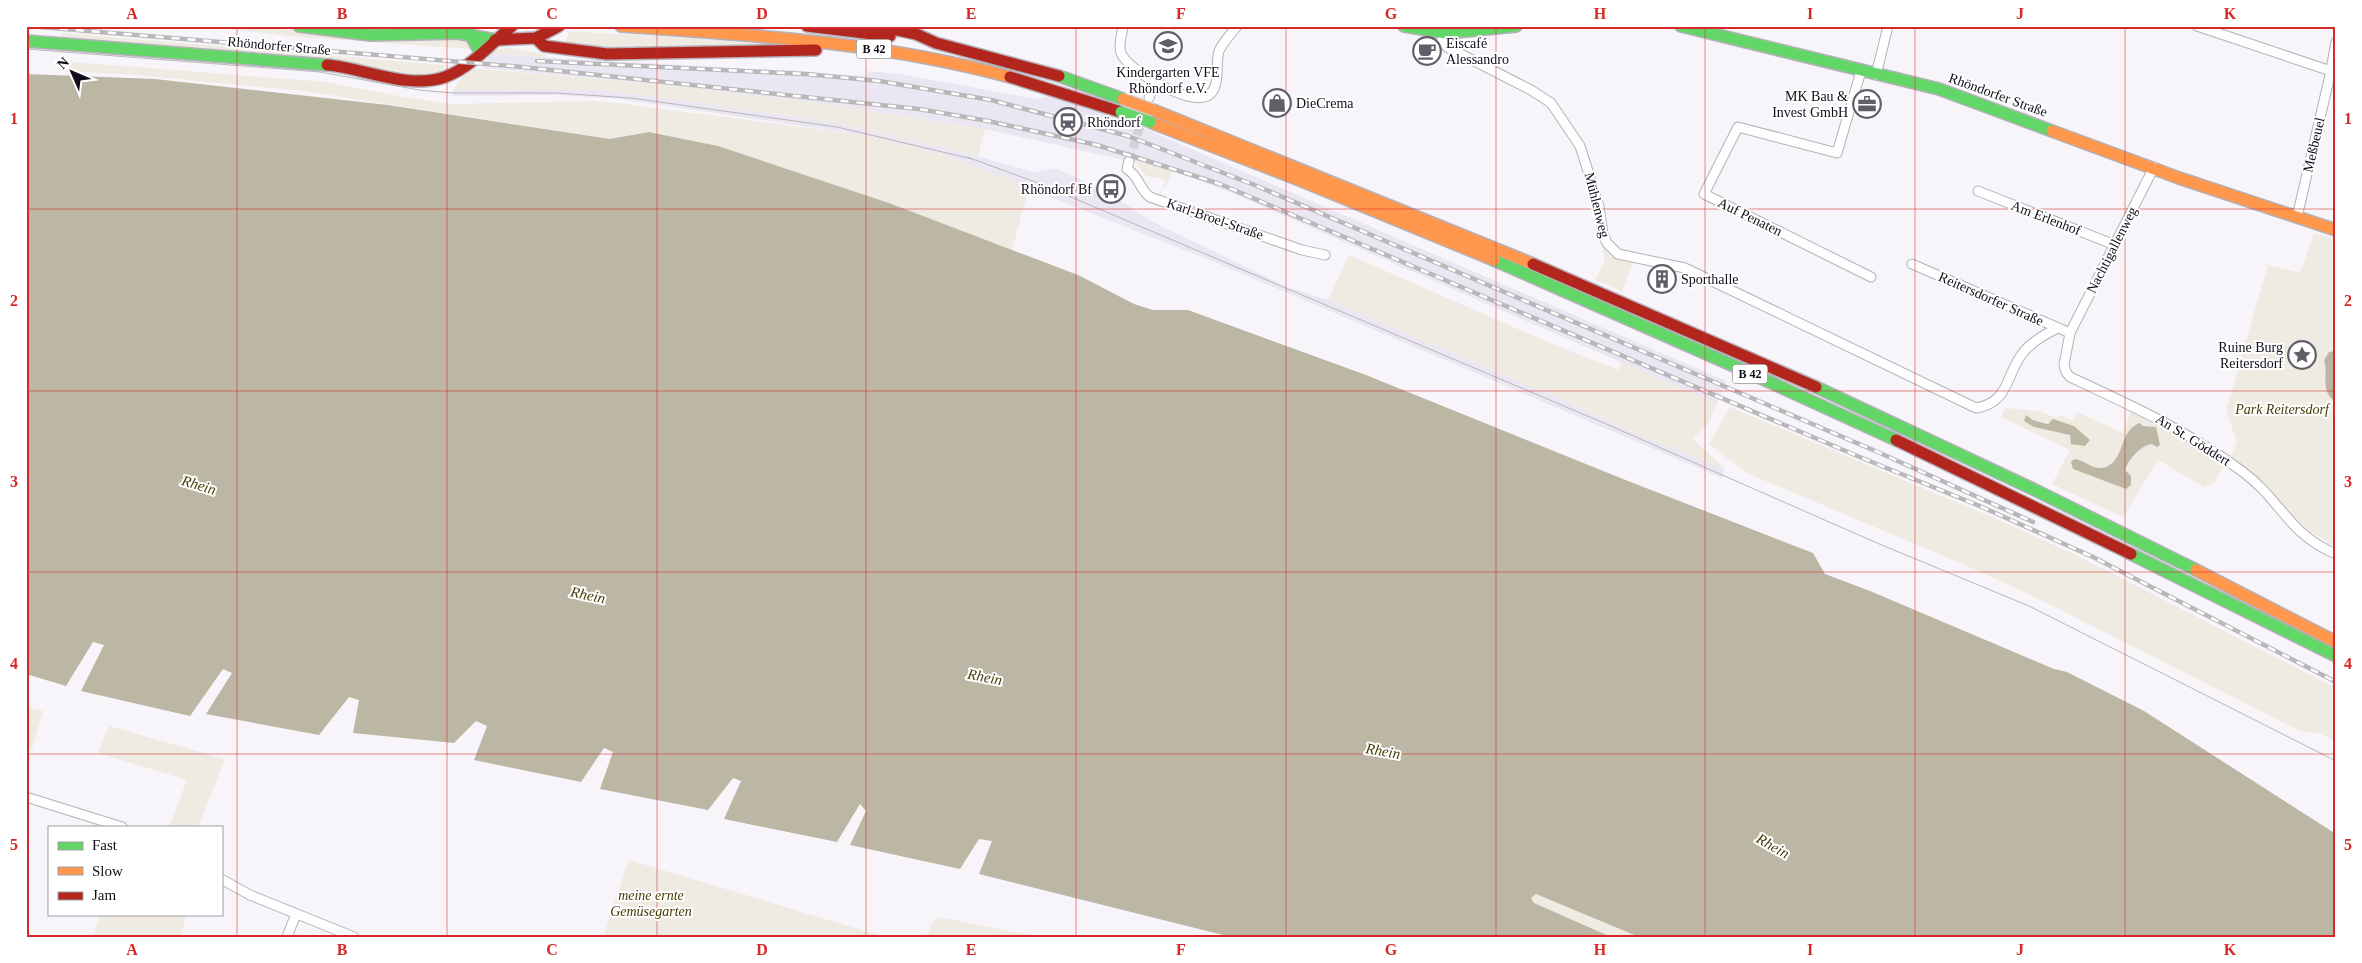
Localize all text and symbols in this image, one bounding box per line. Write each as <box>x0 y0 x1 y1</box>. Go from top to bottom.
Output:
text: A <box>126 5 138 22</box>
text: B <box>337 5 348 22</box>
text: C <box>546 5 558 22</box>
text: D <box>756 5 768 22</box>
text: E <box>966 5 976 22</box>
text: F <box>1176 5 1186 22</box>
text: G <box>1385 5 1398 22</box>
text: H <box>1594 5 1607 22</box>
text: I <box>1807 5 1813 22</box>
text: J <box>2016 5 2024 22</box>
text: K <box>2224 5 2237 22</box>
school or university icon: Kindergarten VFE Rhöndorf e.V. <box>1153 31 1183 61</box>
street label: Rhöndorfer Straße <box>227 34 331 58</box>
cafe icon: Eiscafé Alessandro <box>1412 36 1442 66</box>
place label: Eiscafé Alessandro <box>1446 36 1509 67</box>
road number: B 42 <box>856 40 892 59</box>
north arrow <box>48 48 98 98</box>
text: N <box>54 54 72 72</box>
place label: Kindergarten VFE Rhöndorf e.V. <box>1116 65 1220 96</box>
street label: Rhöndorfer Straße <box>1947 70 2049 120</box>
shop icon: DieCrema <box>1262 88 1292 118</box>
place label: MK Bau & Invest GmbH <box>1772 89 1848 120</box>
office icon: MK Bau & Invest GmbH <box>1852 89 1882 119</box>
place label: DieCrema <box>1296 96 1354 111</box>
station icon: Rhöndorf <box>1053 107 1083 137</box>
text: 1 <box>10 110 18 127</box>
text: 1 <box>2344 110 2352 127</box>
place label: Rhöndorf <box>1087 115 1141 130</box>
street label: Meßbeuel <box>2300 116 2328 174</box>
street label: Mühlenweg <box>1582 171 1612 239</box>
bus stop icon: Rhöndorf Bf <box>1096 174 1126 204</box>
place label: Rhöndorf Bf <box>1021 182 1092 197</box>
street label: Karl-Broel-Straße <box>1165 195 1265 243</box>
street label: Auf Penaten <box>1715 195 1785 239</box>
street label: Am Erlenhof <box>2009 198 2083 238</box>
street label: Nachtigallenweg <box>2084 204 2140 296</box>
building icon: Sporthalle <box>1647 264 1677 294</box>
street label: Reitersdorfer Straße <box>1936 269 2046 329</box>
place label: Sporthalle <box>1681 272 1739 287</box>
text: 2 <box>10 292 18 309</box>
text: 2 <box>2344 292 2352 309</box>
place label: Ruine Burg Reitersdorf <box>2218 340 2283 371</box>
place icon: Ruine Burg Reitersdorf <box>2287 340 2317 370</box>
road number: B 42 <box>1732 364 1768 384</box>
park label: Park Reitersdorf <box>2234 402 2331 417</box>
street label: An St. Göddert <box>2153 411 2233 469</box>
water label: Rhein <box>179 472 218 498</box>
text: 3 <box>10 473 18 490</box>
text: 3 <box>2344 473 2352 490</box>
water label: Rhein <box>568 583 607 606</box>
text: 4 <box>10 655 18 672</box>
text: 4 <box>2344 655 2352 672</box>
water label: Rhein <box>965 666 1004 688</box>
water label: Rhein <box>1363 740 1402 762</box>
legend <box>48 826 222 916</box>
water label: Rhein <box>1753 830 1792 862</box>
text: 5 <box>10 836 18 853</box>
text: 5 <box>2344 836 2352 853</box>
text: Fast <box>92 837 118 853</box>
text: Slow <box>92 863 123 879</box>
text: Jam <box>92 887 116 903</box>
park label: meine ernte Gemüsegarten <box>610 888 692 919</box>
text: A <box>126 941 138 958</box>
text: B <box>337 941 348 958</box>
text: C <box>546 941 558 958</box>
text: D <box>756 941 768 958</box>
text: E <box>966 941 976 958</box>
text: F <box>1176 941 1186 958</box>
text: G <box>1385 941 1398 958</box>
text: H <box>1594 941 1607 958</box>
text: I <box>1807 941 1813 958</box>
text: J <box>2016 941 2024 958</box>
text: K <box>2224 941 2237 958</box>

